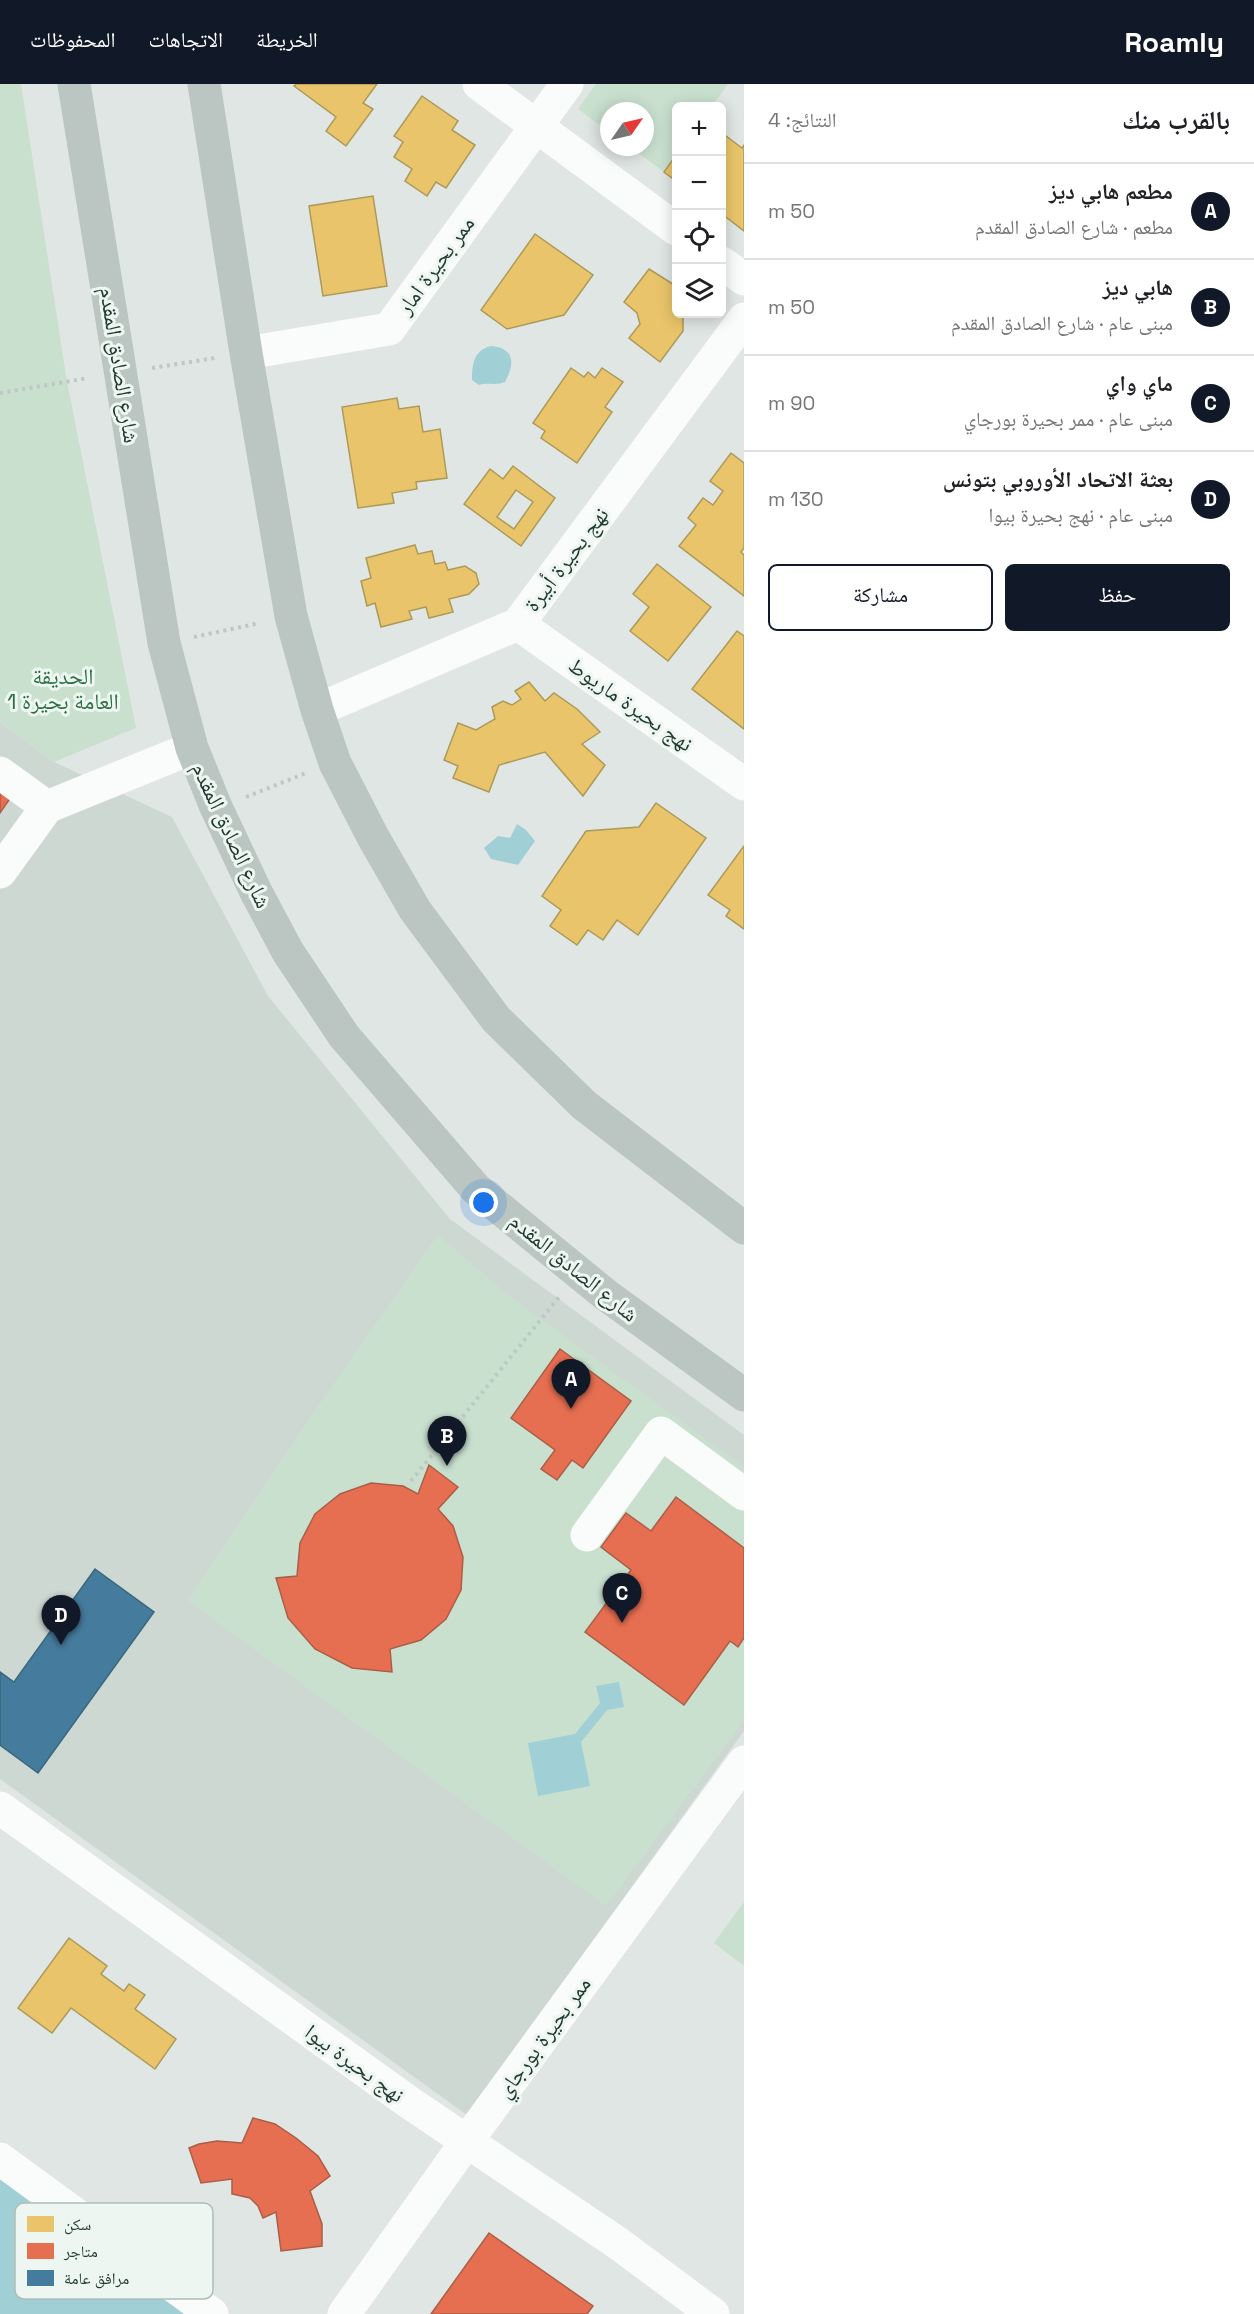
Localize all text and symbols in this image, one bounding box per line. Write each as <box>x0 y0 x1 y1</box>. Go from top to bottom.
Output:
text: Roamly <box>1124 24 1224 60</box>
text: المحفوظات <box>30 26 115 53</box>
text: الاتجاهات <box>148 26 223 53</box>
text: الخريطة <box>256 26 318 53</box>
north arrow <box>600 102 654 156</box>
map controls <box>672 102 726 318</box>
button: + <box>672 102 726 156</box>
text: بالقرب منك <box>1122 103 1230 137</box>
text: النتائج: 4 <box>768 107 837 133</box>
button: − <box>672 156 726 210</box>
text: مطعم هابي ديز <box>1049 177 1173 205</box>
text: 50 m <box>768 198 815 224</box>
text: A <box>1204 198 1217 224</box>
street label: ممر بحيرة امار <box>389 210 480 321</box>
button: locate <box>672 210 726 264</box>
text: مطعم · شارع الصادق المقدم <box>975 214 1173 240</box>
button: layers <box>672 264 726 318</box>
text: هابي ديز <box>1103 273 1173 301</box>
street label: شارع الصادق المقدم <box>93 285 146 445</box>
text: 50 m <box>768 294 815 320</box>
text: B <box>1204 294 1217 320</box>
text: مبنى عام · شارع الصادق المقدم <box>951 310 1173 336</box>
text: ماي واي <box>1106 369 1173 397</box>
text: 90 m <box>768 390 815 416</box>
text: C <box>1204 390 1217 416</box>
text: مبنى عام · ممر بحيرة بورجاي <box>964 406 1173 432</box>
text: بعثة الاتحاد الأوروبي بتونس <box>943 465 1173 493</box>
text: 130 m <box>768 486 824 512</box>
text: D <box>1204 486 1217 512</box>
street label: نهج بحيرة أبيرة <box>518 501 614 617</box>
text: مبنى عام · نهج بحيرة بيوا <box>989 502 1173 528</box>
button: مشاركة <box>768 564 993 631</box>
button: حفظ <box>1005 564 1230 631</box>
street label: نهج بحيرة ماريوط <box>563 651 699 757</box>
park label: الحديقة العامة بحيرة 1 <box>7 662 119 715</box>
street label: شارع الصادق المقدم <box>185 758 278 913</box>
your location <box>469 1188 498 1217</box>
street label: شارع الصادق المقدم <box>503 1206 644 1328</box>
pin: A <box>552 1360 590 1409</box>
pin: B <box>428 1416 466 1466</box>
pin: C <box>602 1574 642 1623</box>
pin: D <box>42 1596 80 1645</box>
street label: ممر بحيرة بورجاي <box>489 1971 599 2106</box>
street label: نهج بحيرة بيوا <box>300 2017 410 2109</box>
legend <box>15 2203 213 2299</box>
text: سكن <box>64 2214 91 2235</box>
text: متاجر <box>63 2241 98 2262</box>
text: مرافق عامة <box>64 2268 129 2289</box>

